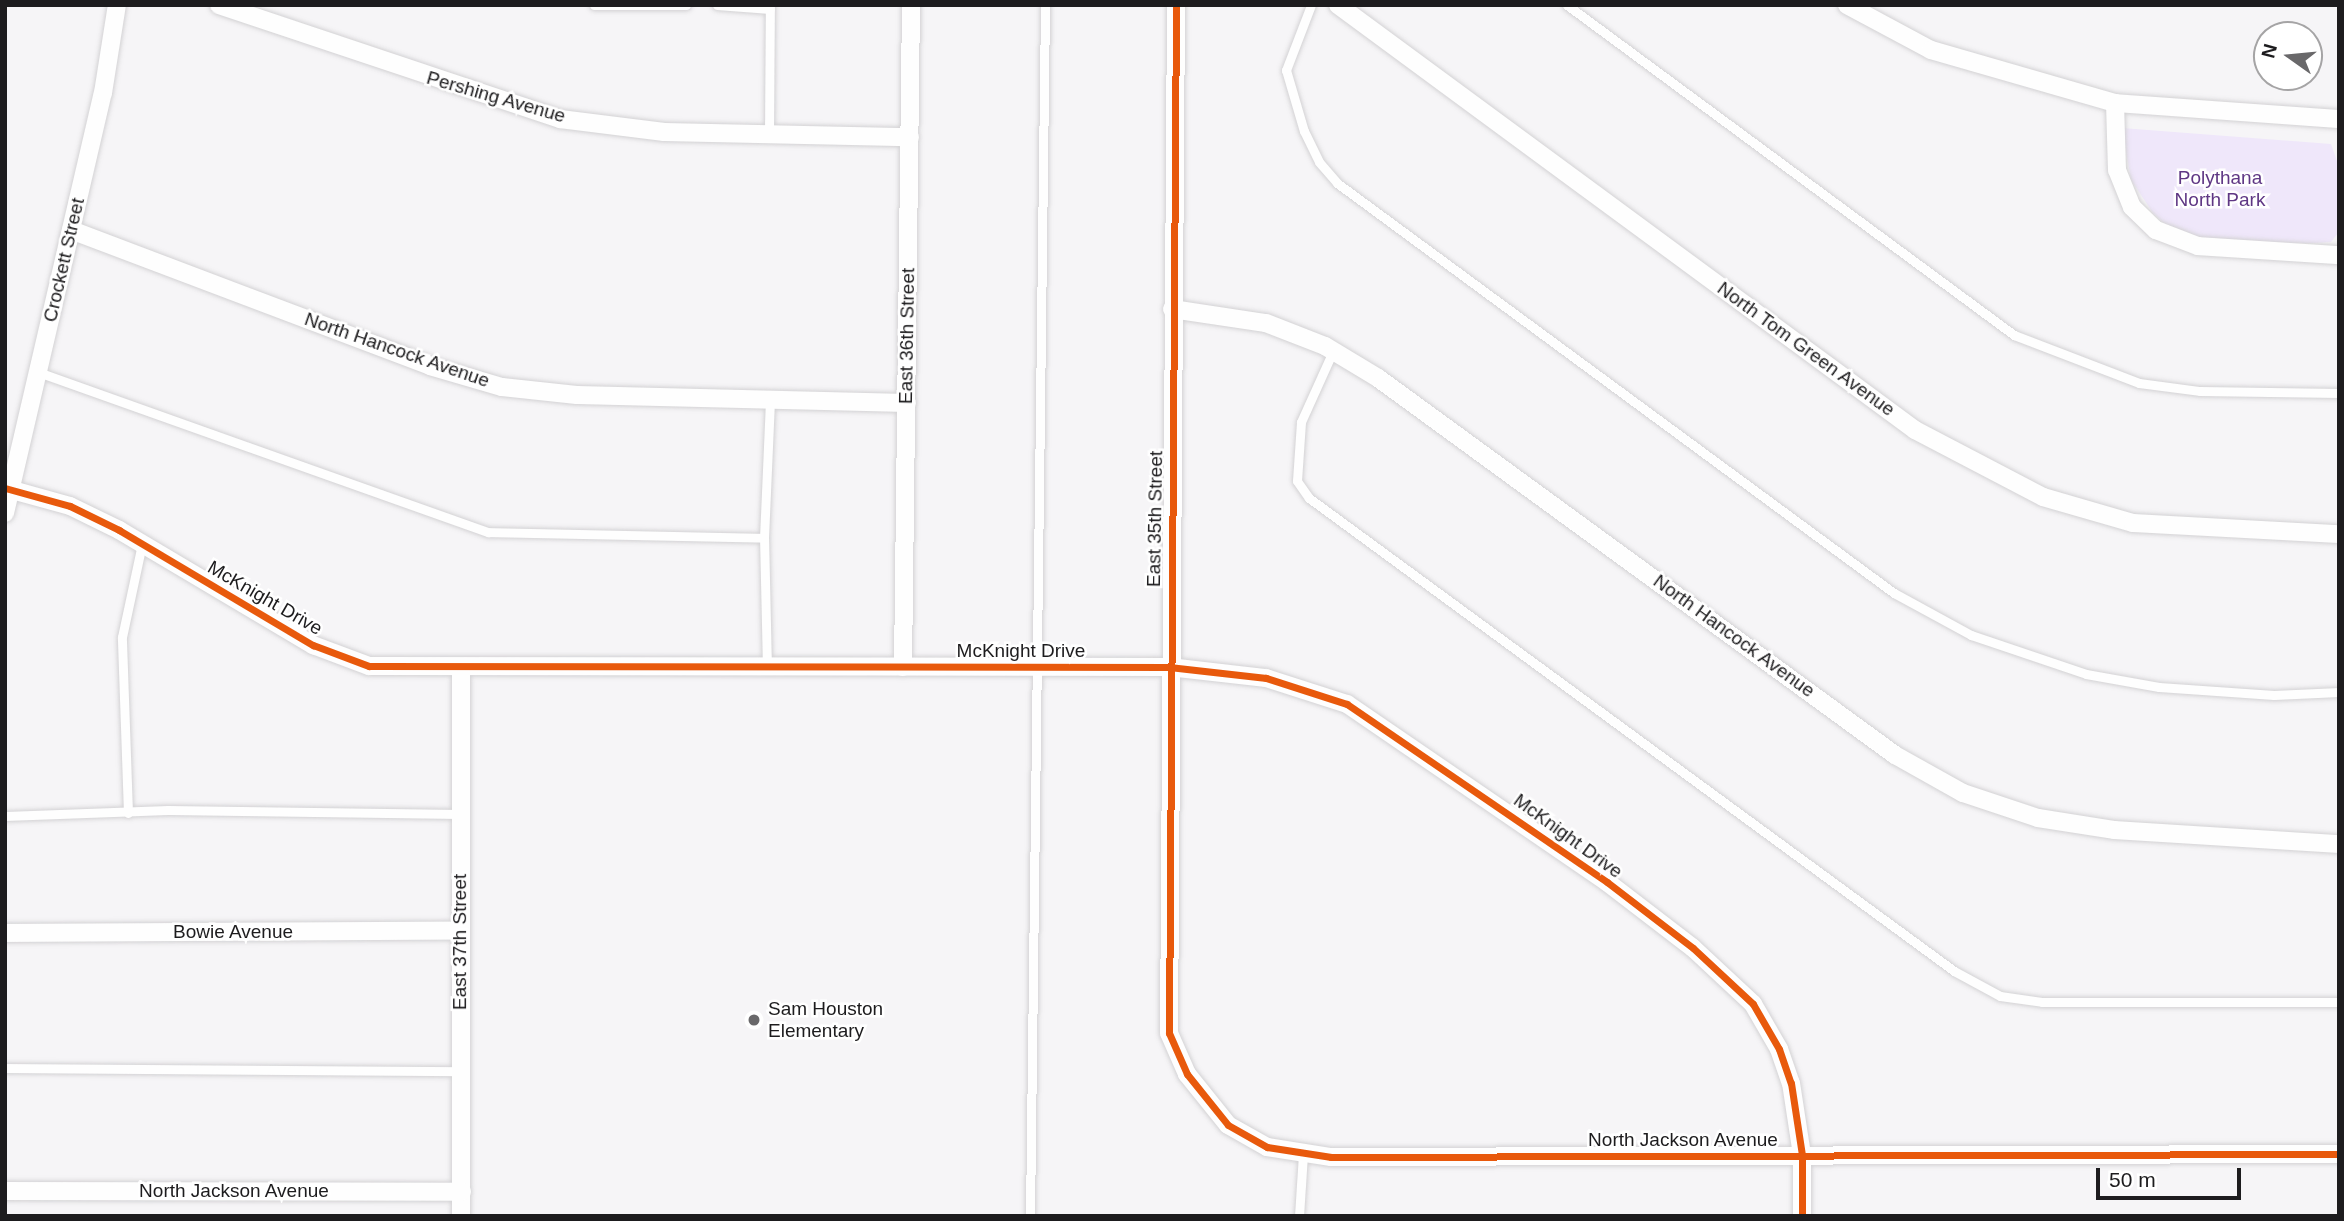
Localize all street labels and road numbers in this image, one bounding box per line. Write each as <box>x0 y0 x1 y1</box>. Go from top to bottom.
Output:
street label: Pershing Avenue <box>423 66 569 128</box>
street label: Crockett Street <box>39 196 89 324</box>
street label: East 36th Street <box>894 268 920 404</box>
street label: North Tom Green Avenue <box>1712 277 1900 421</box>
street label: North Hancock Avenue <box>301 307 493 393</box>
street label: East 35th Street <box>1142 451 1168 587</box>
street label: McKnight Drive <box>204 556 326 640</box>
street label: North Hancock Avenue <box>1648 569 1820 703</box>
street label: McKnight Drive <box>957 640 1085 662</box>
street label: McKnight Drive <box>1509 789 1627 883</box>
street label: East 37th Street <box>449 874 471 1010</box>
street label: Bowie Avenue <box>172 921 294 943</box>
street label: North Jackson Avenue <box>1588 1129 1778 1151</box>
street label: North Jackson Avenue <box>139 1180 329 1202</box>

